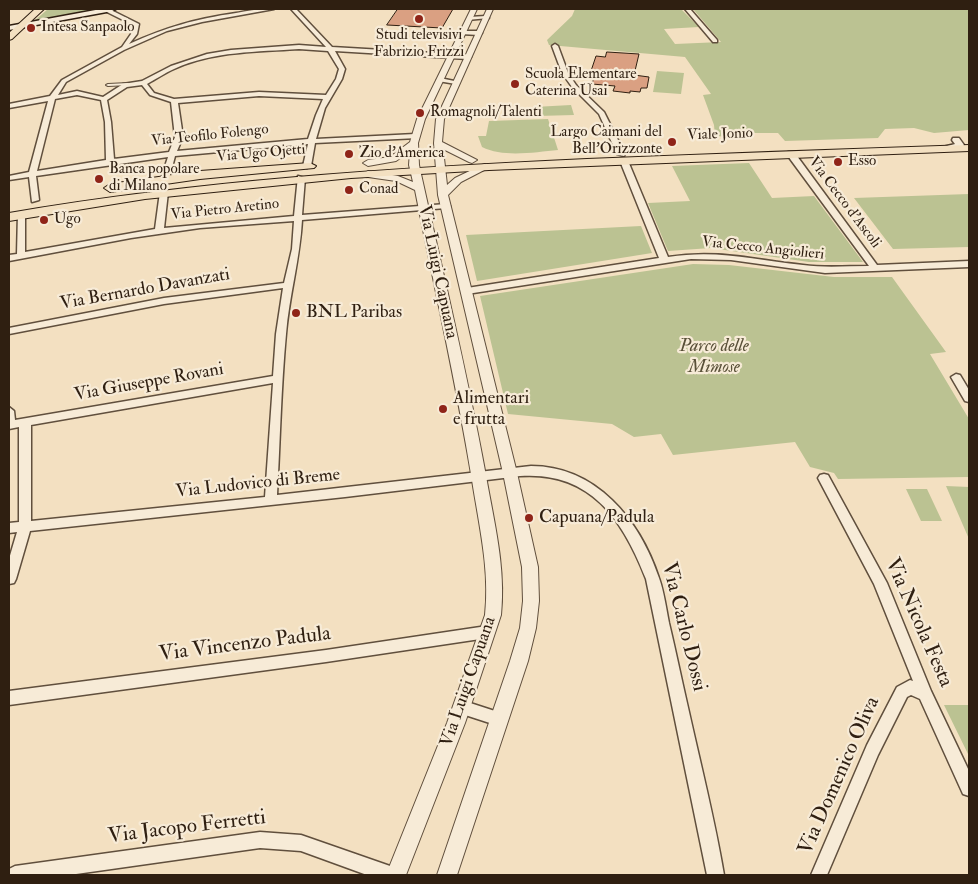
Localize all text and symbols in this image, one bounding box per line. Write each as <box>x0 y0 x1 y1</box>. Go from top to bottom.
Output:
marker: Studi televisivi Fabrizio Frizzi <box>413 13 425 25</box>
place label: Intesa Sanpaolo <box>41 19 134 37</box>
marker: Intesa Sanpaolo <box>25 22 37 34</box>
place label: Studi televisivi Fabrizio Frizzi <box>374 27 464 62</box>
place label: Scuola Elementare Caterina Usai <box>525 66 637 101</box>
marker: Scuola Elementare Caterina Usai <box>509 78 521 90</box>
place label: Romagnoli/Talenti <box>430 104 542 122</box>
marker: Romagnoli/Talenti <box>414 107 426 119</box>
street label: Via Teofilo Folengo <box>151 121 269 151</box>
place label: Largo Caimani del Bell'Orizzonte <box>550 124 662 159</box>
street label: Viale Jonio <box>687 125 753 145</box>
marker: Largo Caimani del Bell'Orizzonte <box>666 136 678 148</box>
street label: Via Ugo Ojetti <box>216 141 306 167</box>
place label: Zio d'America <box>359 145 444 163</box>
marker: Zio d'America <box>343 148 355 160</box>
place label: Esso <box>848 153 876 171</box>
street label: Via Cecco d'Ascoli <box>804 154 884 252</box>
marker: Esso <box>832 156 844 168</box>
place label: Banca popolare di Milano <box>109 161 199 196</box>
marker: Banca popolare di Milano <box>93 173 105 185</box>
place label: Conad <box>359 181 398 199</box>
marker: Conad <box>343 184 355 196</box>
street label: Via Pietro Aretino <box>170 195 280 225</box>
street label: Via Luigi Capuana <box>412 203 462 341</box>
place label: Ugo <box>54 211 81 229</box>
marker: Ugo <box>38 214 50 226</box>
street label: Via Cecco Angiolieri <box>701 234 825 264</box>
street label: Via Bernardo Davanzati <box>58 264 232 316</box>
place label: BNL Paribas <box>306 302 402 324</box>
marker: BNL Paribas <box>290 307 302 319</box>
park label: Parco delle Mimose <box>679 336 749 378</box>
street label: Via Giuseppe Rovani <box>73 359 225 407</box>
place label: Alimentari e frutta <box>453 388 529 430</box>
marker: Alimentari e frutta <box>437 403 449 415</box>
street label: Via Ludovico di Breme <box>175 465 341 503</box>
place label: Capuana/Padula <box>539 507 654 529</box>
marker: Capuana/Padula <box>523 512 535 524</box>
street label: Via Nicola Festa <box>878 555 958 691</box>
street label: Via Carlo Dossi <box>655 560 711 694</box>
street label: Via Luigi Capuana <box>437 614 501 750</box>
street label: Via Vincenzo Padula <box>158 622 332 668</box>
street label: Via Domenico Oliva <box>794 693 886 859</box>
street label: Via Jacopo Ferretti <box>107 806 267 850</box>

